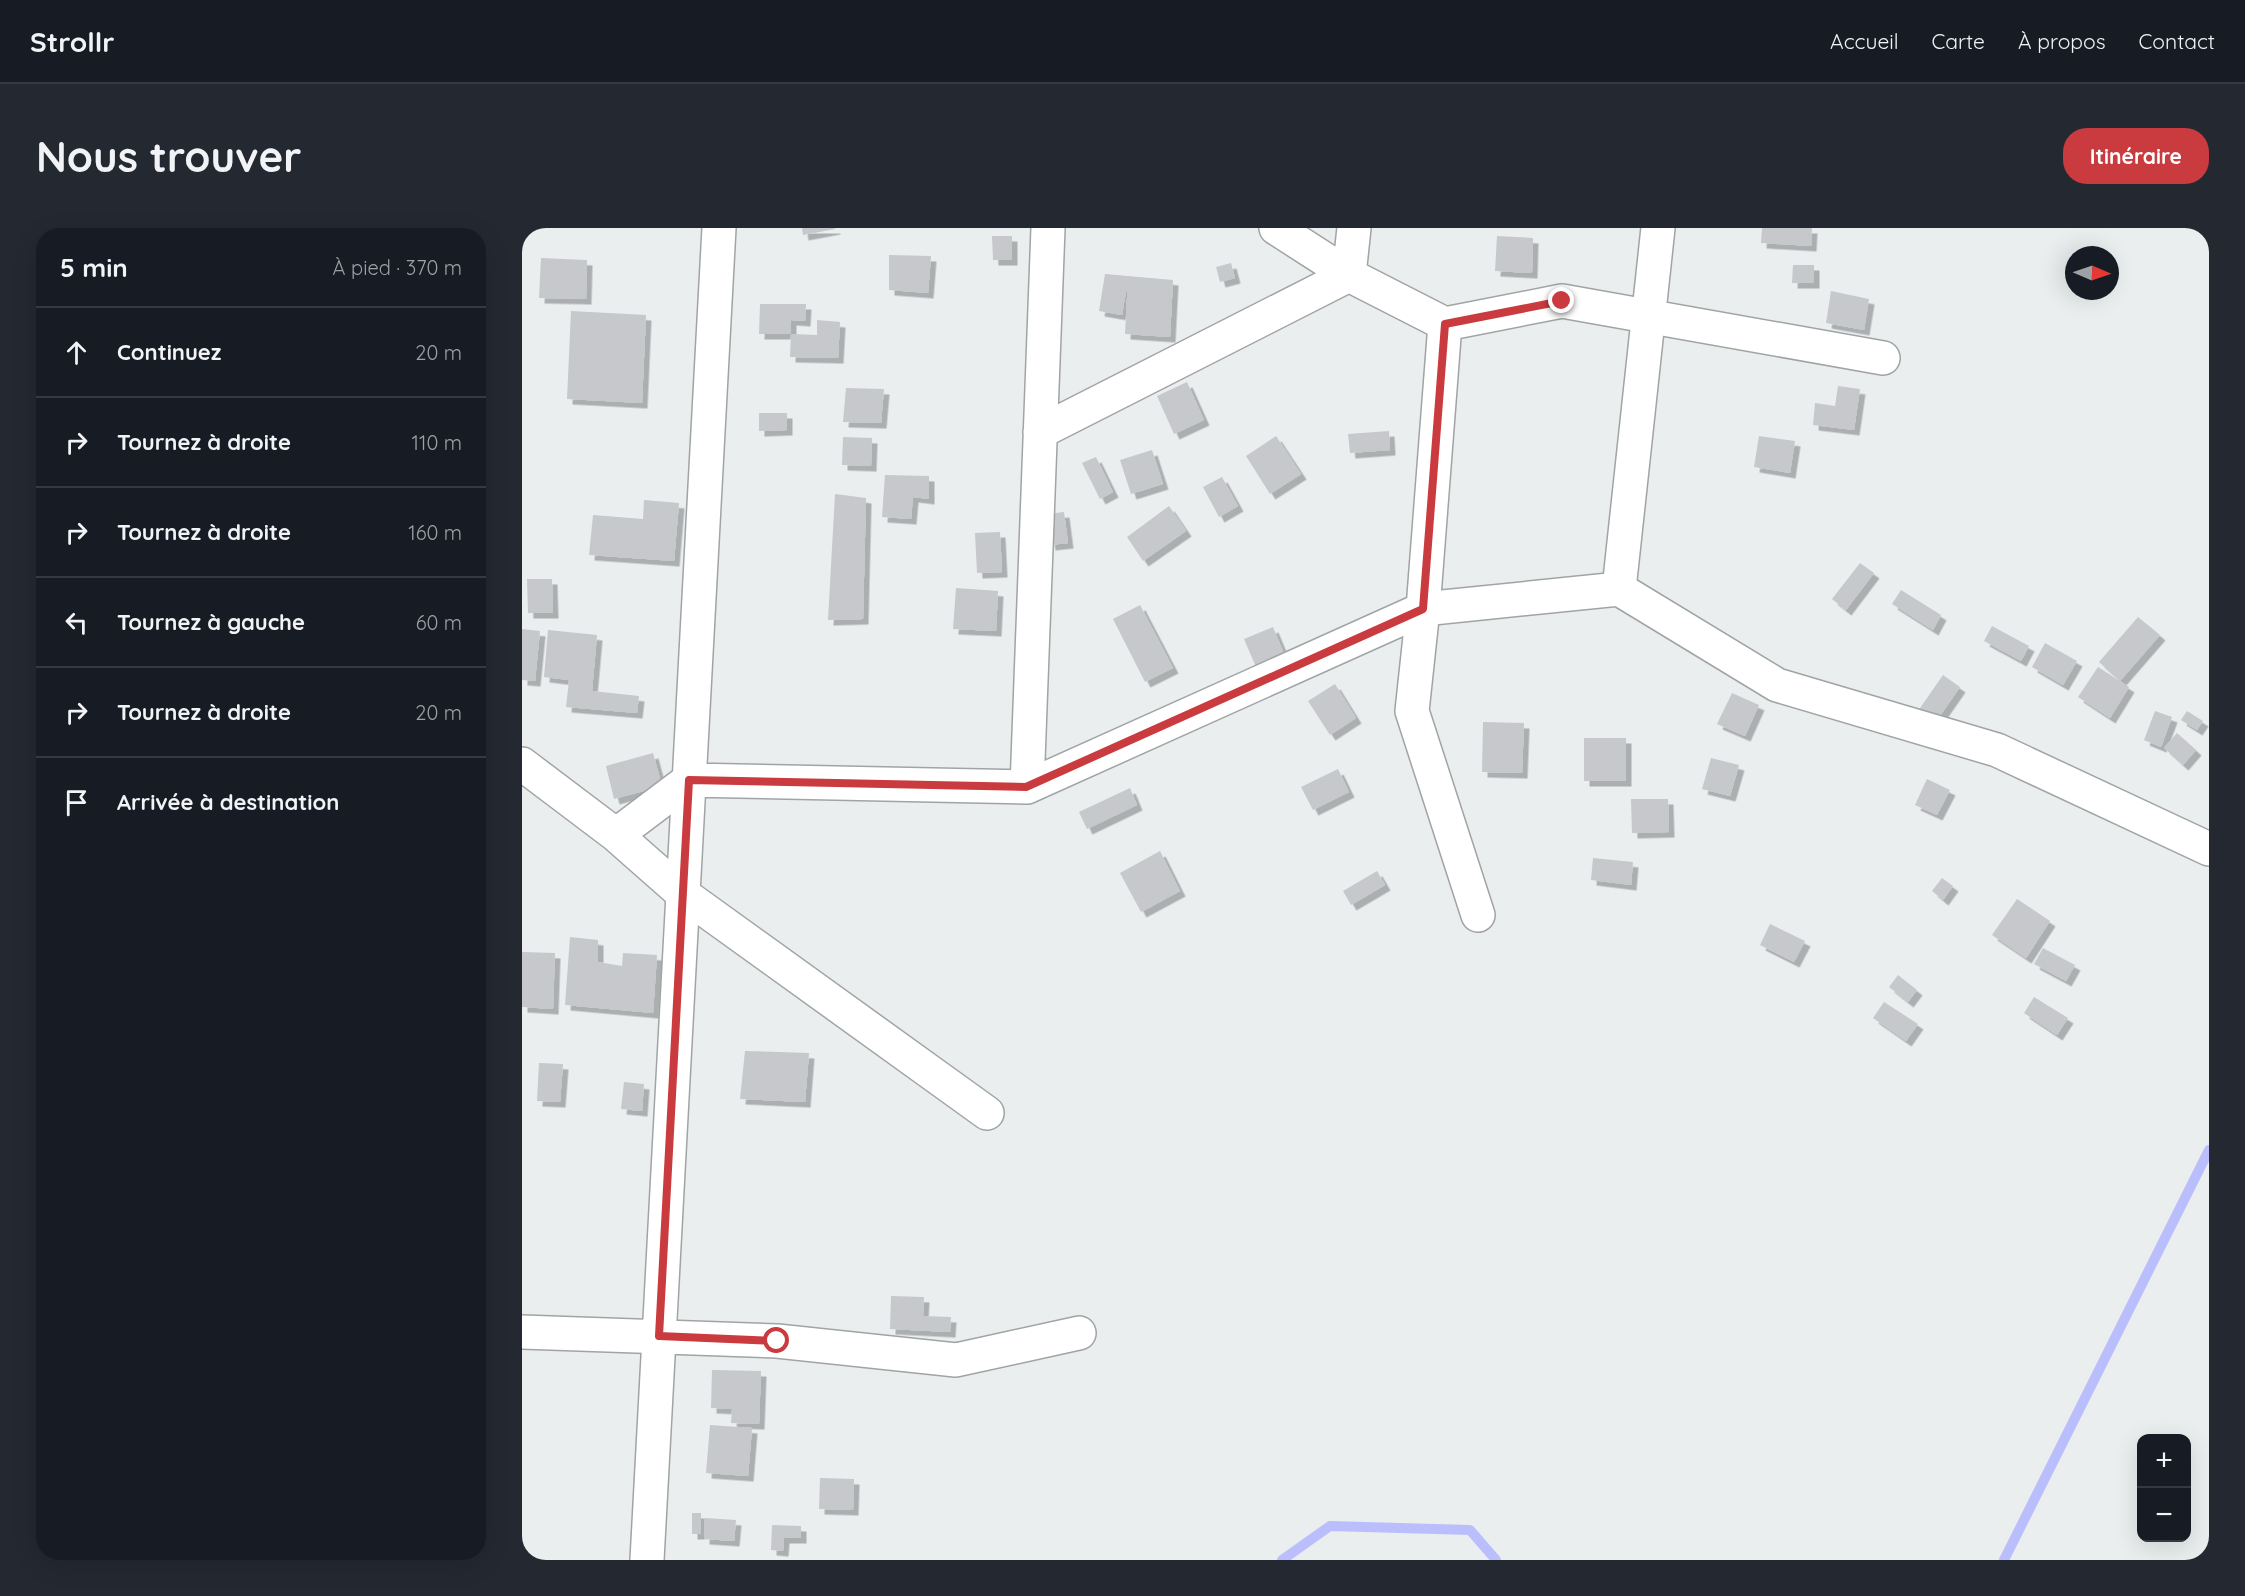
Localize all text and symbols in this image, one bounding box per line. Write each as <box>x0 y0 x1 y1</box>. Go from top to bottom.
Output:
text: Strollr <box>30 24 114 59</box>
text: Accueil <box>1830 28 1899 54</box>
text: Carte <box>1932 28 1985 54</box>
text: À propos <box>2018 28 2106 54</box>
text: Contact <box>2139 28 2215 54</box>
button: Itinéraire <box>2063 128 2209 184</box>
text: Nous trouver <box>36 130 301 183</box>
north arrow <box>2065 246 2119 300</box>
text: 5 min <box>60 251 128 284</box>
text: À pied · 370 m <box>333 255 462 280</box>
route end <box>1548 287 1574 313</box>
icon: ahead <box>60 336 93 369</box>
text: Continuez <box>117 338 221 366</box>
text: 20 m <box>415 340 462 365</box>
icon: right <box>60 426 93 459</box>
text: Tournez à droite <box>117 428 291 456</box>
text: 110 m <box>412 430 462 455</box>
icon: right <box>60 516 93 549</box>
text: Tournez à droite <box>117 518 291 546</box>
text: 160 m <box>408 520 462 545</box>
icon: left <box>60 606 93 639</box>
text: Tournez à gauche <box>117 608 305 636</box>
text: 60 m <box>416 610 462 635</box>
icon: right <box>60 696 93 729</box>
text: Tournez à droite <box>117 698 291 726</box>
text: 20 m <box>415 700 462 725</box>
icon: arrive <box>60 786 93 819</box>
text: Arrivée à destination <box>117 788 339 816</box>
route start <box>763 1327 789 1353</box>
map controls <box>2137 1434 2191 1542</box>
button: + <box>2137 1434 2191 1488</box>
button: − <box>2137 1488 2191 1542</box>

